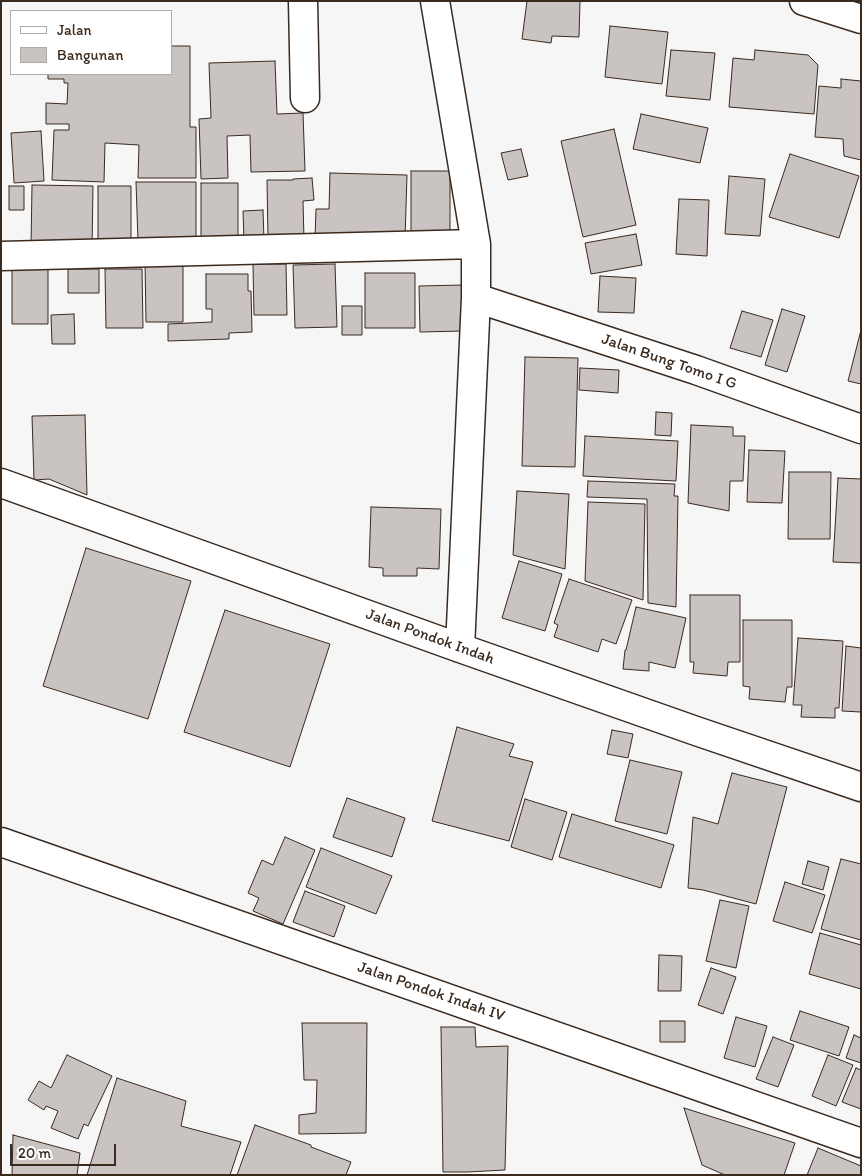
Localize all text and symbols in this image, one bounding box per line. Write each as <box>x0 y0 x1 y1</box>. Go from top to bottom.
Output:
legend <box>10 10 172 75</box>
text: Jalan <box>57 21 91 39</box>
text: Bangunan <box>57 46 124 64</box>
street label: Jalan Bung Tomo I G <box>599 330 739 394</box>
street label: Jalan Pondok Indah <box>363 605 497 669</box>
street label: Jalan Pondok Indah IV <box>355 958 507 1026</box>
scale bar <box>12 1134 119 1166</box>
text: 20 m <box>18 1144 51 1162</box>

